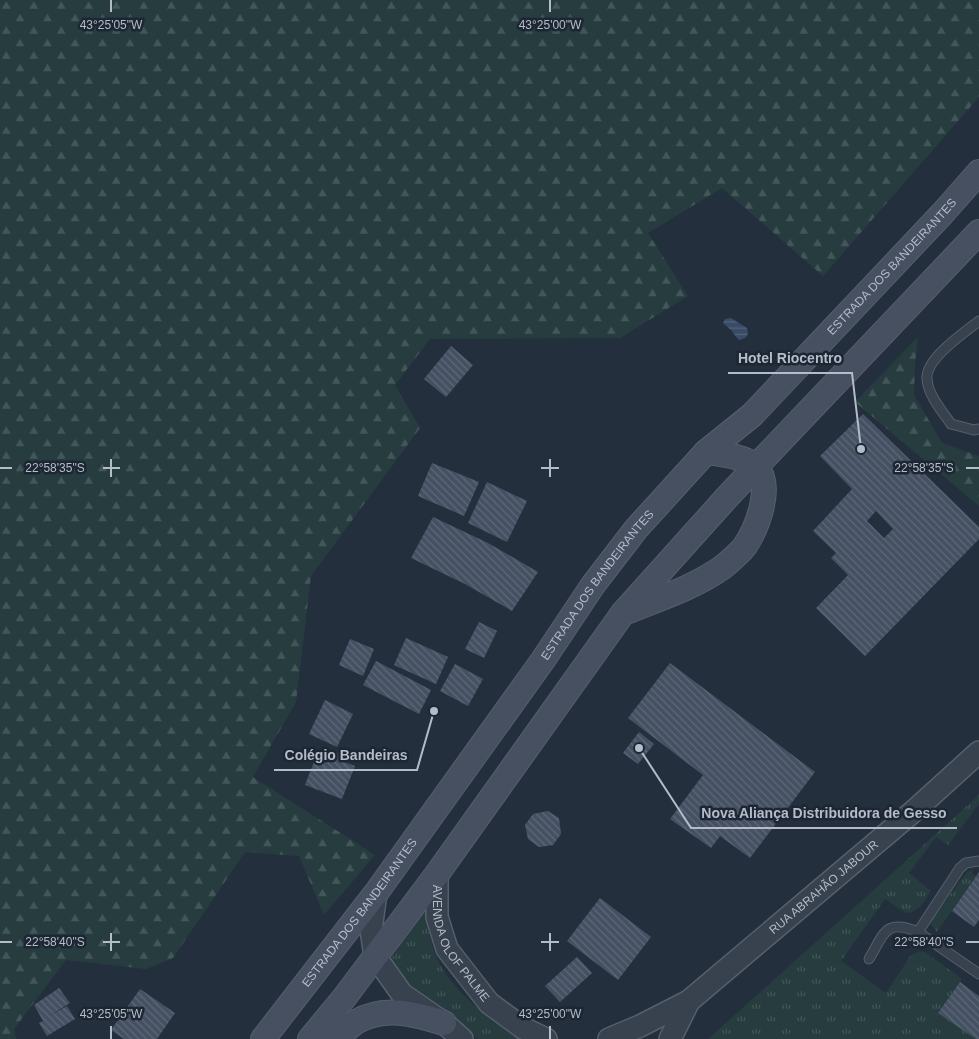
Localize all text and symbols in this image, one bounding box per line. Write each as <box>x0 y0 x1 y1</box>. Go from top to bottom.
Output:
text: 43°25'05"W <box>80 18 143 32</box>
text: 43°25'00"W <box>519 18 582 32</box>
street label: ESTRADA DOS BANDEIRANTES <box>824 196 959 338</box>
callout: Hotel Riocentro <box>728 344 852 373</box>
text: Hotel Riocentro <box>738 350 842 366</box>
text: 22°58'35"S <box>25 461 85 475</box>
text: 22°58'35"S <box>894 461 954 475</box>
street label: ESTRADA DOS BANDEIRANTES <box>538 507 657 663</box>
callout: Colégio Bandeiras <box>274 741 417 770</box>
text: Colégio Bandeiras <box>285 747 408 763</box>
callout: Nova Aliança Distribuidora de Gesso <box>691 799 957 828</box>
text: Nova Aliança Distribuidora de Gesso <box>701 805 947 821</box>
street label: ESTRADA DOS BANDEIRANTES <box>299 836 420 990</box>
street label: RUA ABRAHÃO JABOUR <box>766 837 881 937</box>
street label: AVENIDA OLOF PALME <box>430 885 492 1004</box>
text: 22°58'40"S <box>25 935 85 949</box>
text: 22°58'40"S <box>894 935 954 949</box>
text: 43°25'05"W <box>80 1007 143 1021</box>
text: 43°25'00"W <box>519 1007 582 1021</box>

